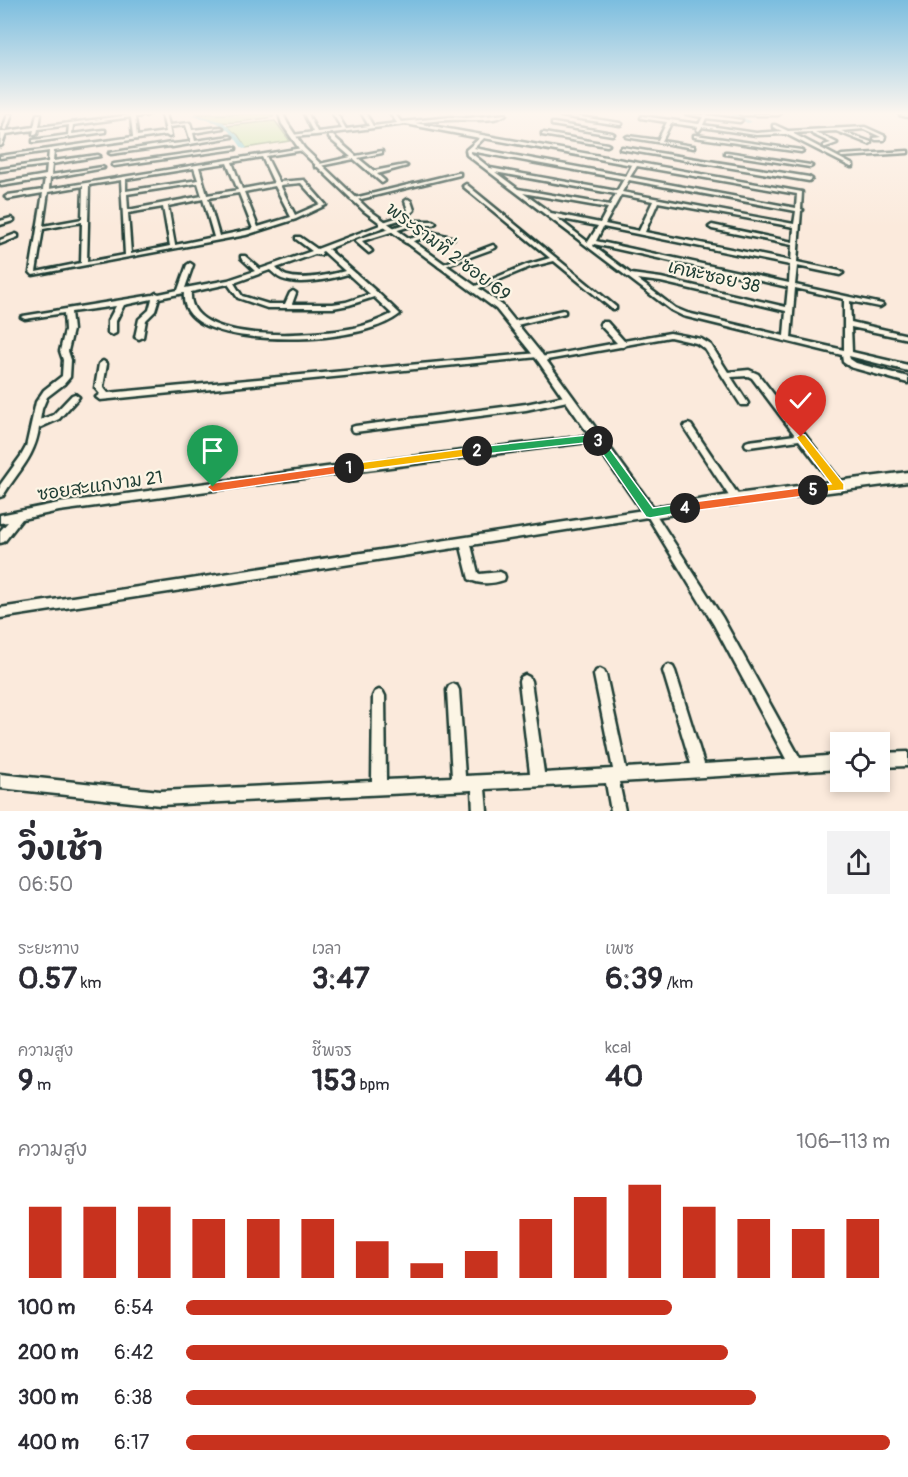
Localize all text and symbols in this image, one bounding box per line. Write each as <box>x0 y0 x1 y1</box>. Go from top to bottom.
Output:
street label: พระรามที่ 2 ซอย 69 <box>381 192 519 306</box>
street label: เคหะซอย 38 <box>666 255 762 299</box>
pin <box>775 375 826 437</box>
icon: check <box>784 384 817 417</box>
pin <box>187 425 238 487</box>
pin: 3 <box>583 426 613 456</box>
text: 3 <box>594 431 602 451</box>
icon: arrive <box>196 434 229 467</box>
pin: 2 <box>462 436 492 466</box>
text: 2 <box>473 441 481 461</box>
pin: 1 <box>334 453 364 483</box>
text: 1 <box>346 458 352 478</box>
street label: ซอยสะแกงาม 21 <box>36 466 164 506</box>
pin: 5 <box>798 475 828 505</box>
text: 5 <box>809 480 817 500</box>
pin: 4 <box>670 493 700 523</box>
text: 4 <box>680 498 690 518</box>
map controls <box>830 732 890 792</box>
button: locate <box>830 732 890 792</box>
text: วิ่งเช้า <box>18 829 103 870</box>
button: share <box>827 831 890 894</box>
text: 06:50 <box>18 872 73 897</box>
text: ระยะทาง <box>18 939 79 959</box>
text: เวลา <box>312 939 341 959</box>
text: เพซ <box>605 939 634 959</box>
text: 0.57 <box>18 960 77 997</box>
text: 3:47 <box>312 960 370 997</box>
text: 6:39 <box>605 960 663 997</box>
text: km <box>77 973 102 993</box>
text: /km <box>663 973 693 993</box>
text: kcal <box>605 1038 631 1058</box>
text: ความสูง <box>18 1041 73 1061</box>
text: ชีพจร <box>312 1041 352 1061</box>
text: 40 <box>605 1058 643 1095</box>
text: 9 <box>18 1062 33 1099</box>
text: 153 <box>312 1062 356 1099</box>
text: m <box>33 1075 51 1095</box>
text: bpm <box>356 1075 389 1095</box>
text: 106–113 m <box>796 1129 890 1154</box>
text: ความสูง <box>18 1137 87 1162</box>
text: 100 m <box>18 1295 75 1320</box>
text: 6:54 <box>114 1295 153 1320</box>
text: 200 m <box>18 1340 79 1365</box>
text: 6:42 <box>114 1340 154 1365</box>
text: 300 m <box>18 1385 79 1410</box>
text: 6:38 <box>114 1385 152 1410</box>
text: 400 m <box>18 1430 79 1455</box>
text: 6:17 <box>114 1430 149 1455</box>

